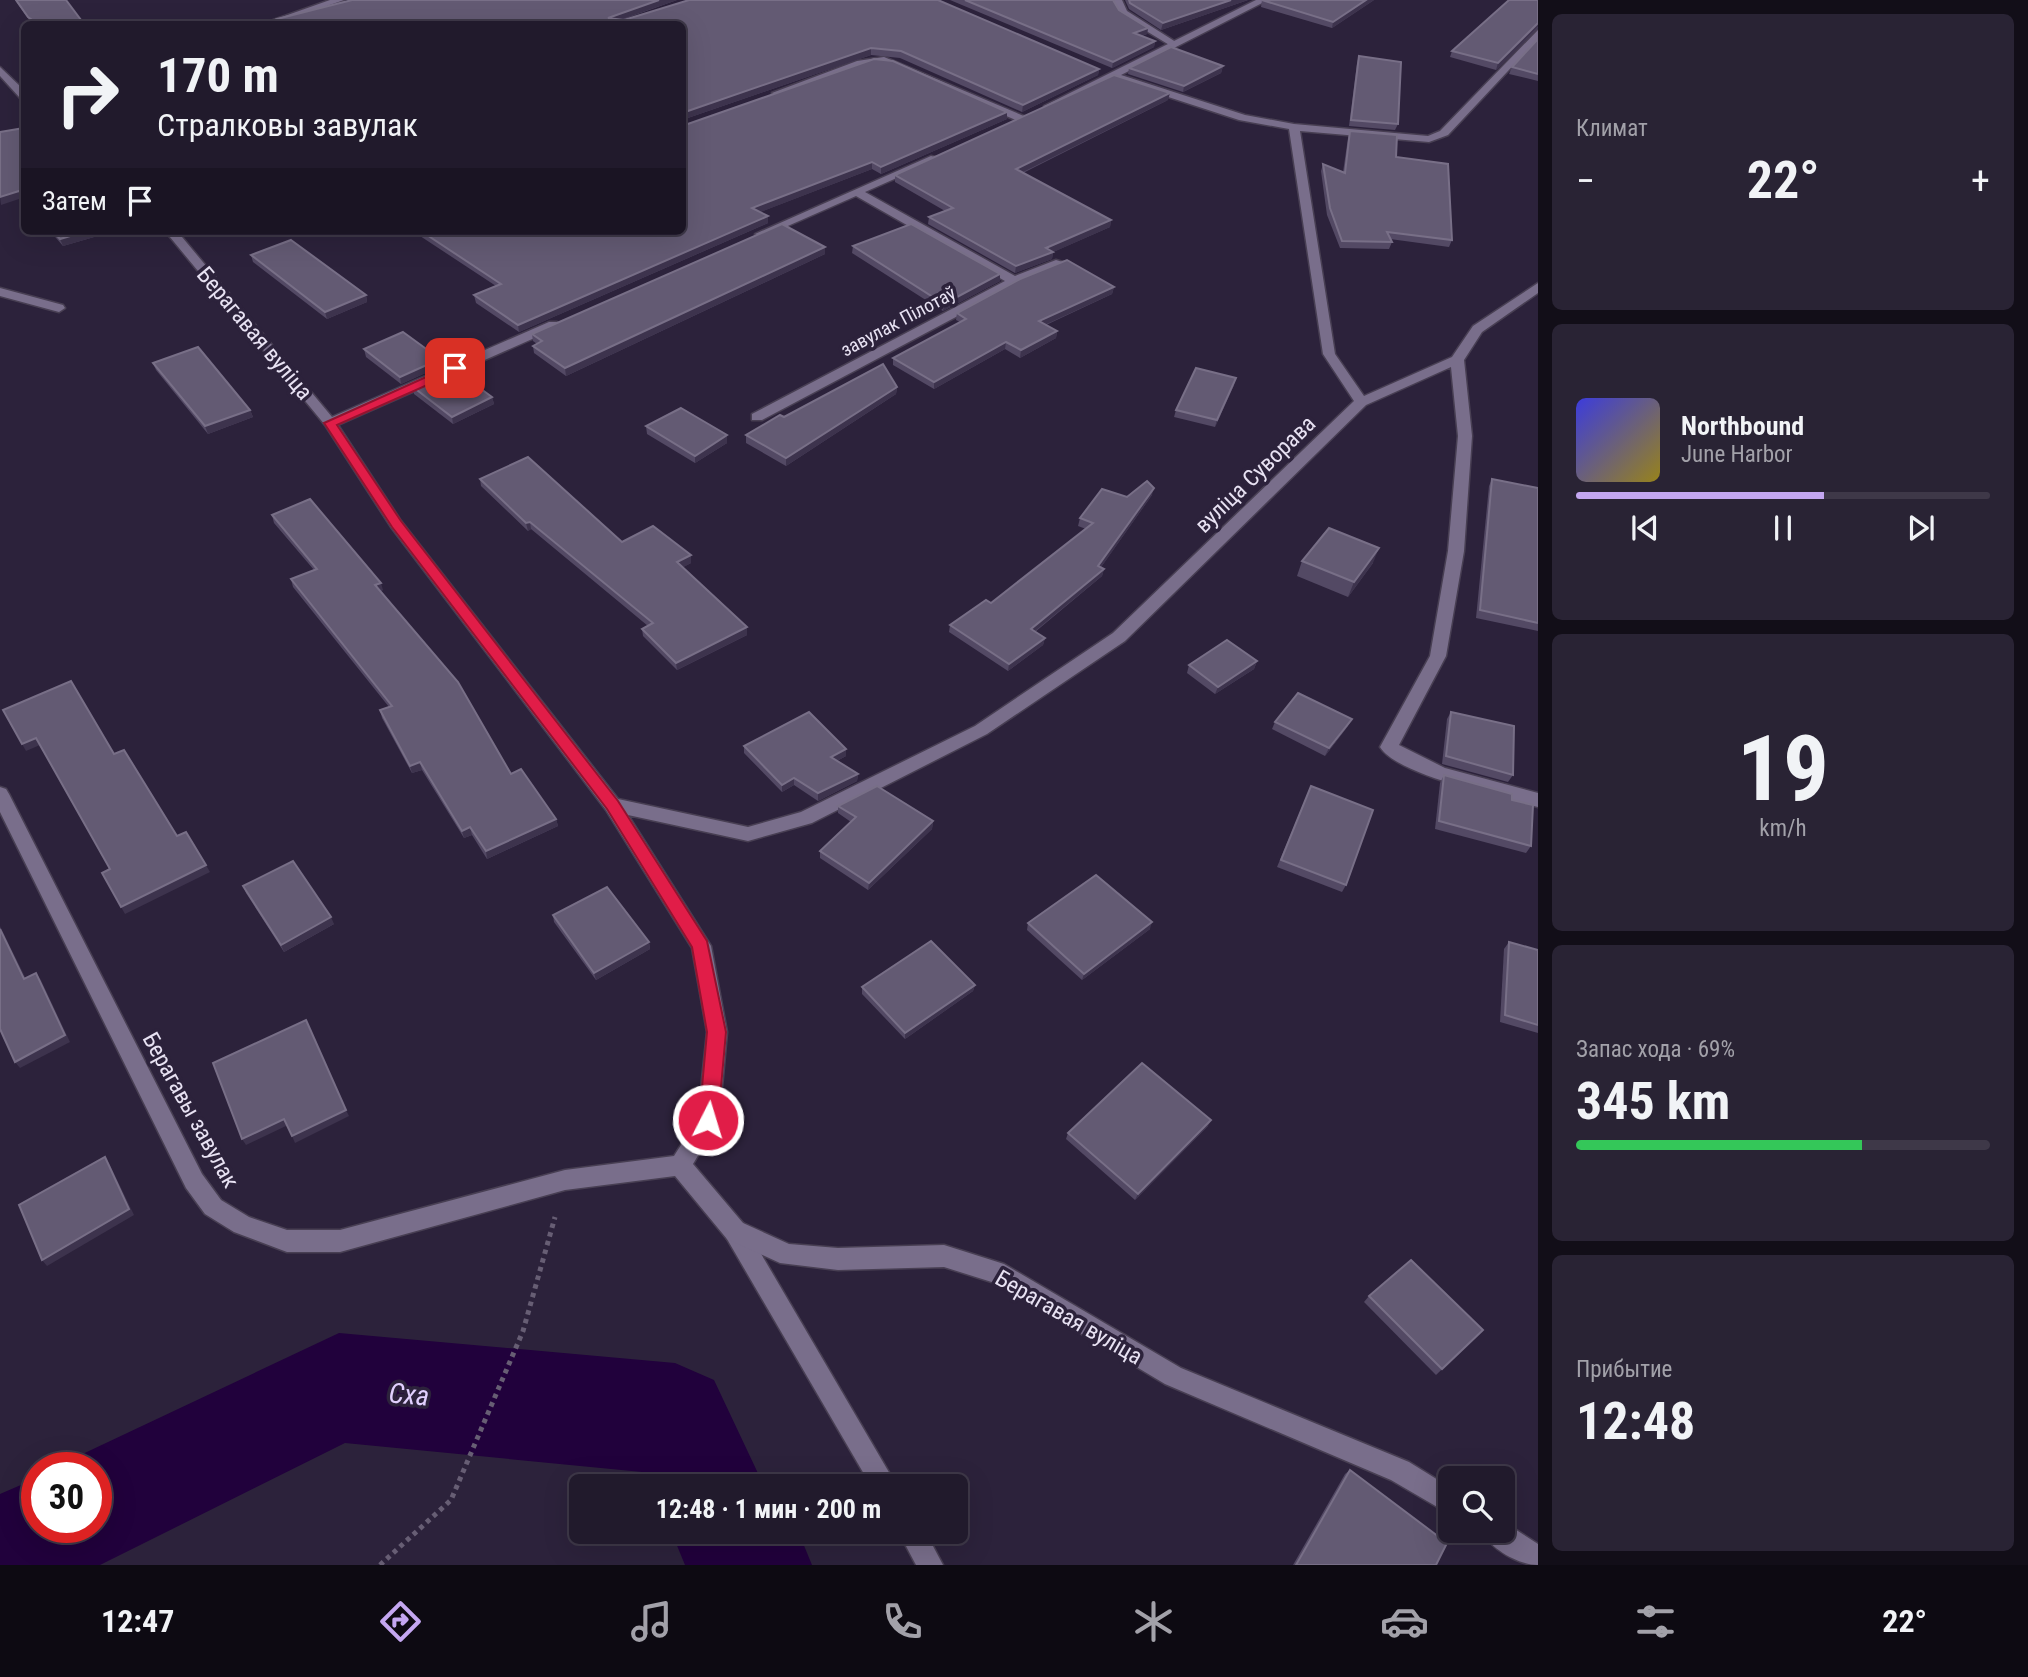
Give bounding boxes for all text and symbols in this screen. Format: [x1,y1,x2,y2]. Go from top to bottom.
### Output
text: 170 m [157,47,279,104]
icon: right [42,49,133,140]
text: Стралковы завулак [157,106,418,144]
text: Климат [1576,115,1648,142]
text: 22° [1747,150,1819,211]
text: − [1576,159,1595,203]
text: + [1971,159,1990,203]
icon: arrive [121,182,159,220]
text: Затем [42,186,107,216]
street label: Берагавая вуліца [191,261,318,405]
street label: завулак Пілотаў [837,281,960,361]
pin [425,338,485,398]
icon: arrive [436,349,474,387]
street label: вуліца Суворава [1190,410,1321,538]
text: Northbound [1681,411,1804,441]
text: June Harbor [1681,441,1793,468]
icon: previous [1626,509,1664,547]
icon: pause [1764,509,1802,547]
icon: next [1902,509,1940,547]
text: 19 [1737,716,1829,822]
text: km/h [1759,815,1807,842]
street label: Берагавы завулак [137,1028,244,1193]
text: Запас хода · 69% [1576,1036,1735,1063]
text: 345 km [1576,1071,1730,1132]
position arrow [671,1083,745,1157]
street label: Берагавая вуліца [991,1264,1147,1370]
text: Прибытие [1576,1356,1672,1383]
water label: Сха [387,1376,430,1413]
text: 12:48 [1576,1391,1695,1452]
speed limit sign: 30 [21,1452,112,1543]
map controls [1438,1466,1515,1543]
button: search [1438,1466,1515,1543]
text: 12:48 · 1 мин · 200 m [656,1494,881,1524]
icon: directions [376,1597,425,1646]
icon: music [627,1597,676,1646]
icon: phone [878,1597,927,1646]
icon: climate [1129,1597,1178,1646]
icon: car [1380,1597,1429,1646]
icon: filters [1631,1597,1680,1646]
text: 12:47 [101,1602,174,1640]
text: 22° [1882,1602,1927,1640]

